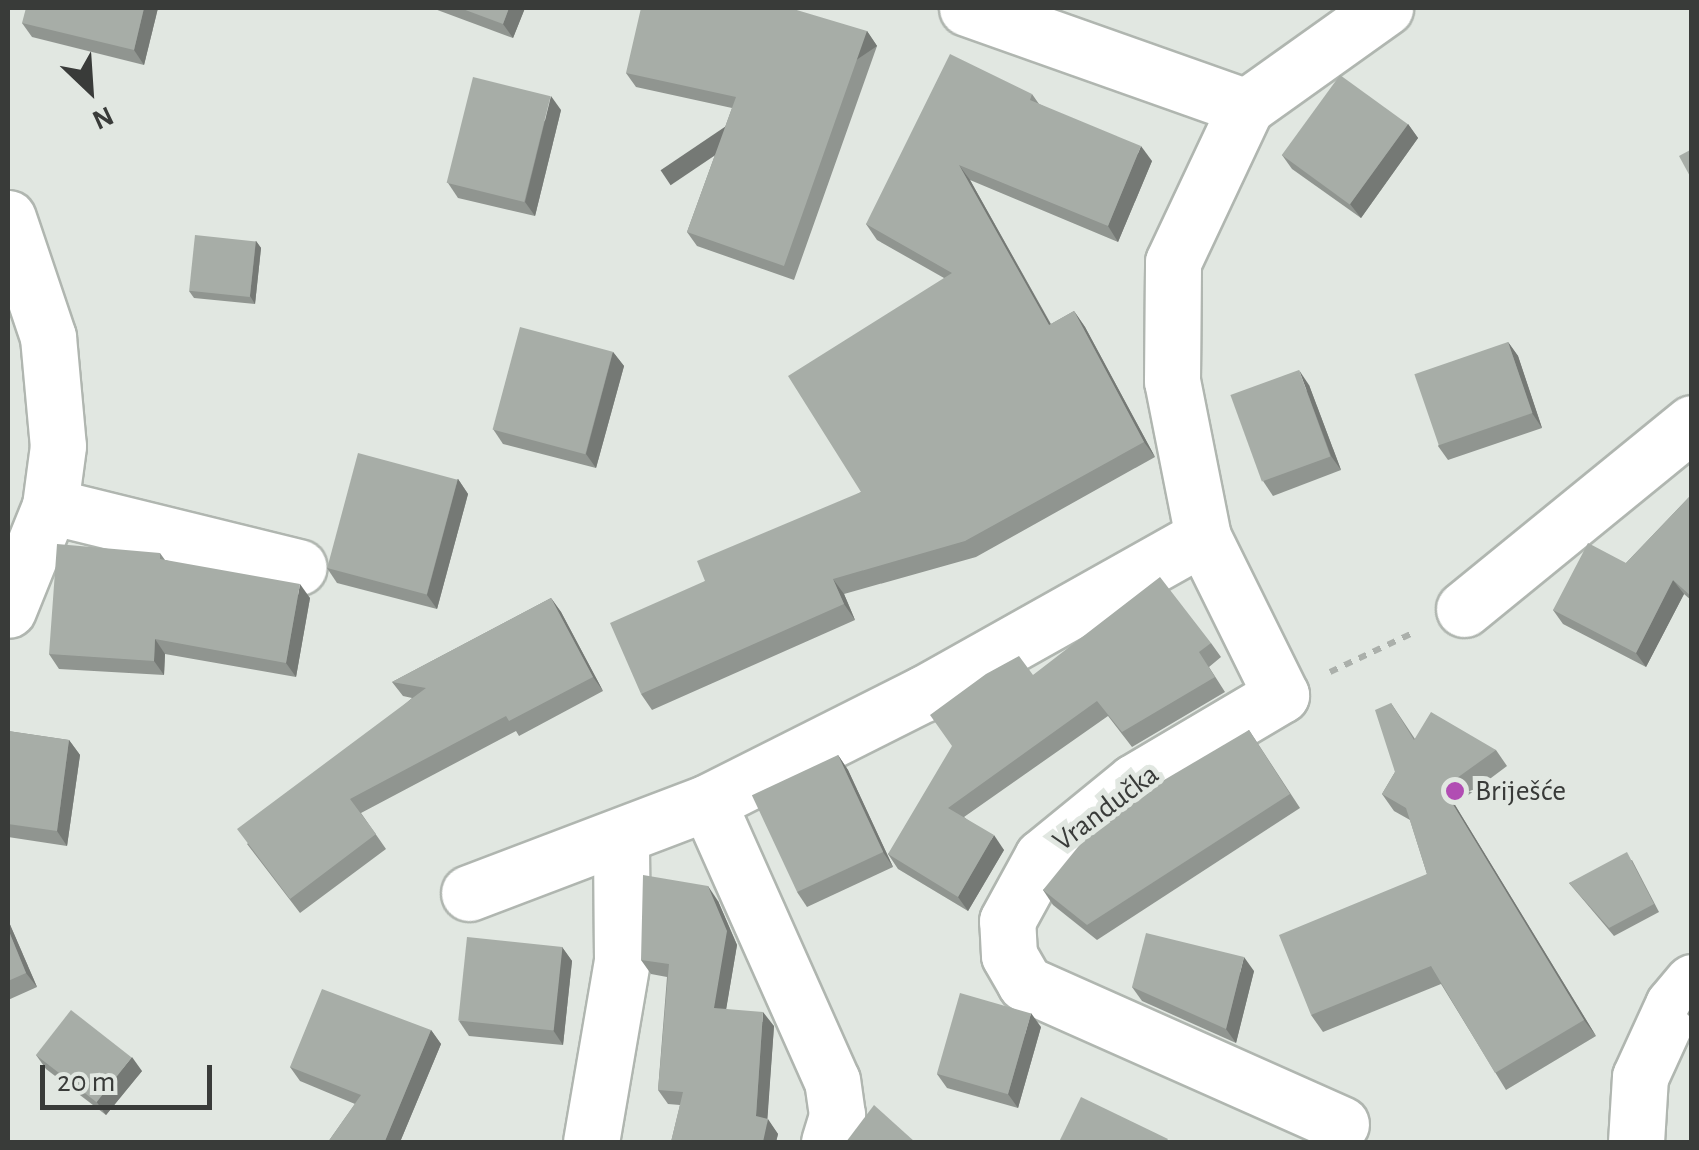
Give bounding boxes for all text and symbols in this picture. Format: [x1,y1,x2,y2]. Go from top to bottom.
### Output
north arrow [40,40,140,140]
text: N [88,100,117,134]
street label: Vrandučka [1046,757,1166,859]
place label: Briješće [1475,773,1566,809]
marker: Briješće [1444,780,1466,802]
scale bar [45,1045,218,1107]
text: 20 m [57,1067,115,1097]

